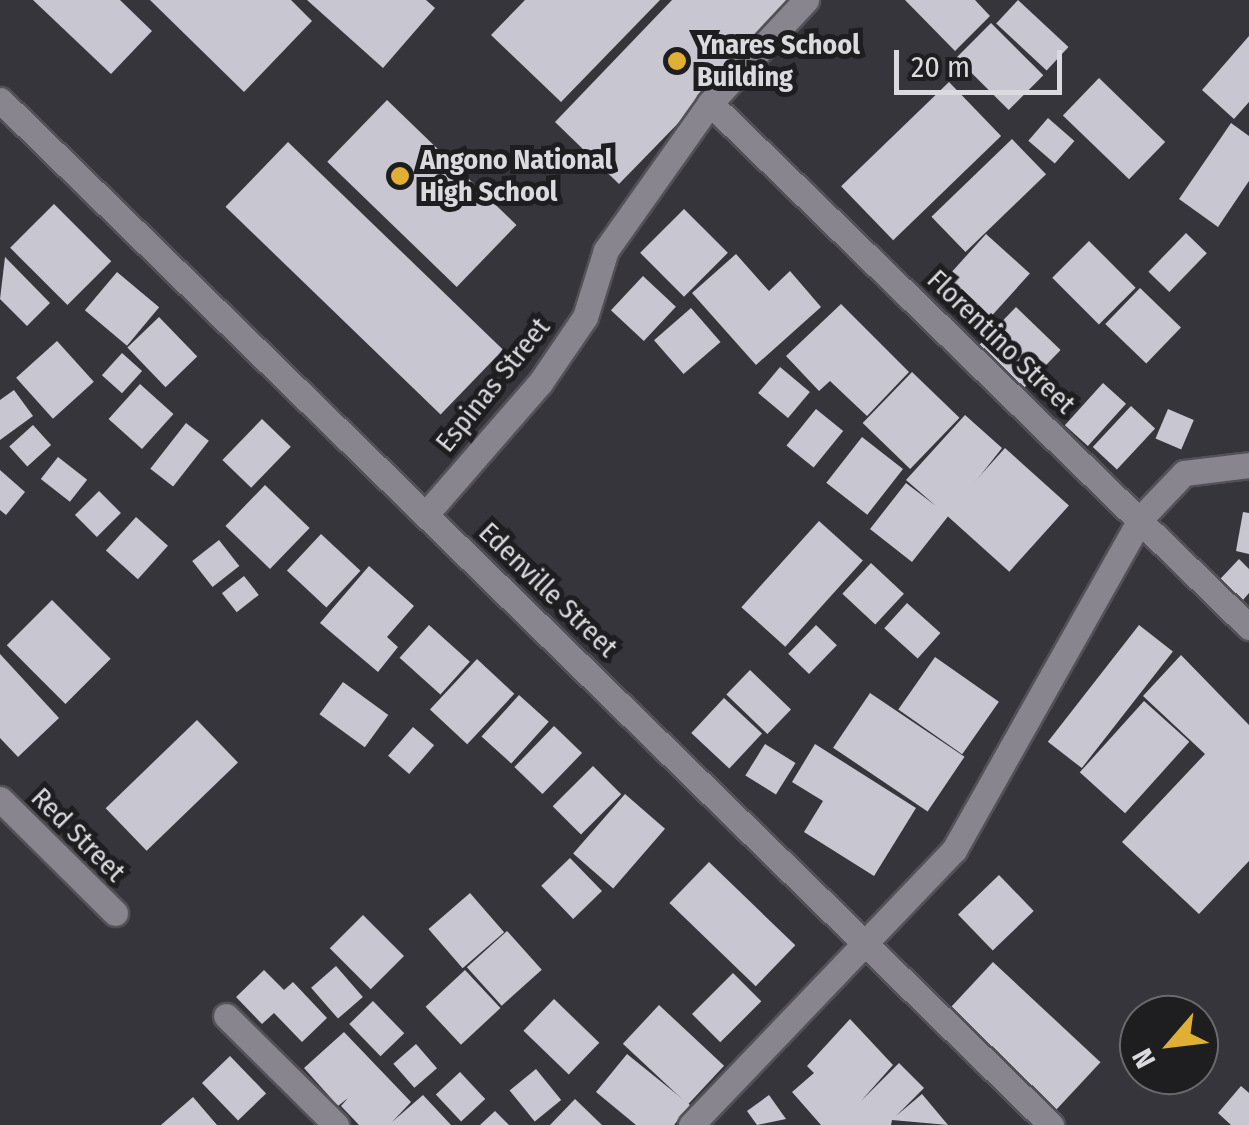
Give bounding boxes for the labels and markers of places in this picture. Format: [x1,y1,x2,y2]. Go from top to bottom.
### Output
place label: Ynares School Building [697,28,860,94]
marker: Ynares School Building [666,50,688,72]
place label: Angono National High School [420,143,612,209]
marker: Angono National High School [389,165,411,187]

